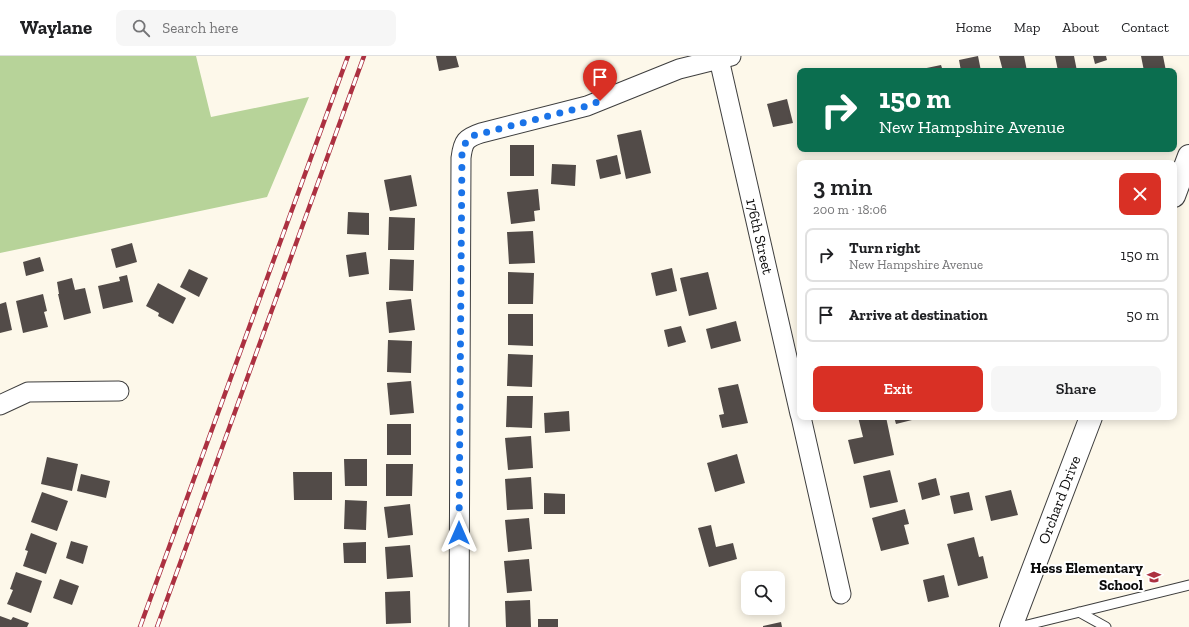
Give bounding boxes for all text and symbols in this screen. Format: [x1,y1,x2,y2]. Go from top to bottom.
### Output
search box [116,10,396,46]
text: Waylane [20,16,92,39]
icon: search [130,17,152,39]
text: Search here [162,19,238,37]
text: Home [956,19,992,36]
text: Map [1014,19,1040,36]
text: About [1062,19,1099,36]
text: Contact [1121,19,1169,36]
pin [583,60,617,101]
icon: arrive [589,66,611,88]
text: 150 m [879,82,951,115]
icon: right [813,84,865,136]
text: New Hampshire Avenue [879,116,1065,138]
text: 3 min [813,172,872,201]
button: close [1119,173,1161,215]
street label: 176th Street [742,197,777,277]
text: 200 m · 18:06 [813,202,887,217]
text: Turn right [849,239,920,257]
icon: right [815,244,837,266]
text: 150 m [1121,246,1159,264]
text: New Hampshire Avenue [849,257,983,272]
icon: arrive [815,304,837,326]
text: Arrive at destination [849,306,988,324]
text: 50 m [1126,306,1159,324]
button: Exit [813,366,983,412]
button: Share [991,366,1161,412]
street label: Orchard Drive [1034,453,1084,547]
position arrow [438,512,480,554]
place label: Hess Elementary School [1030,559,1143,594]
school or university icon: Hess Elementary School [1146,569,1162,585]
map controls [741,571,785,615]
button: search [741,571,785,615]

